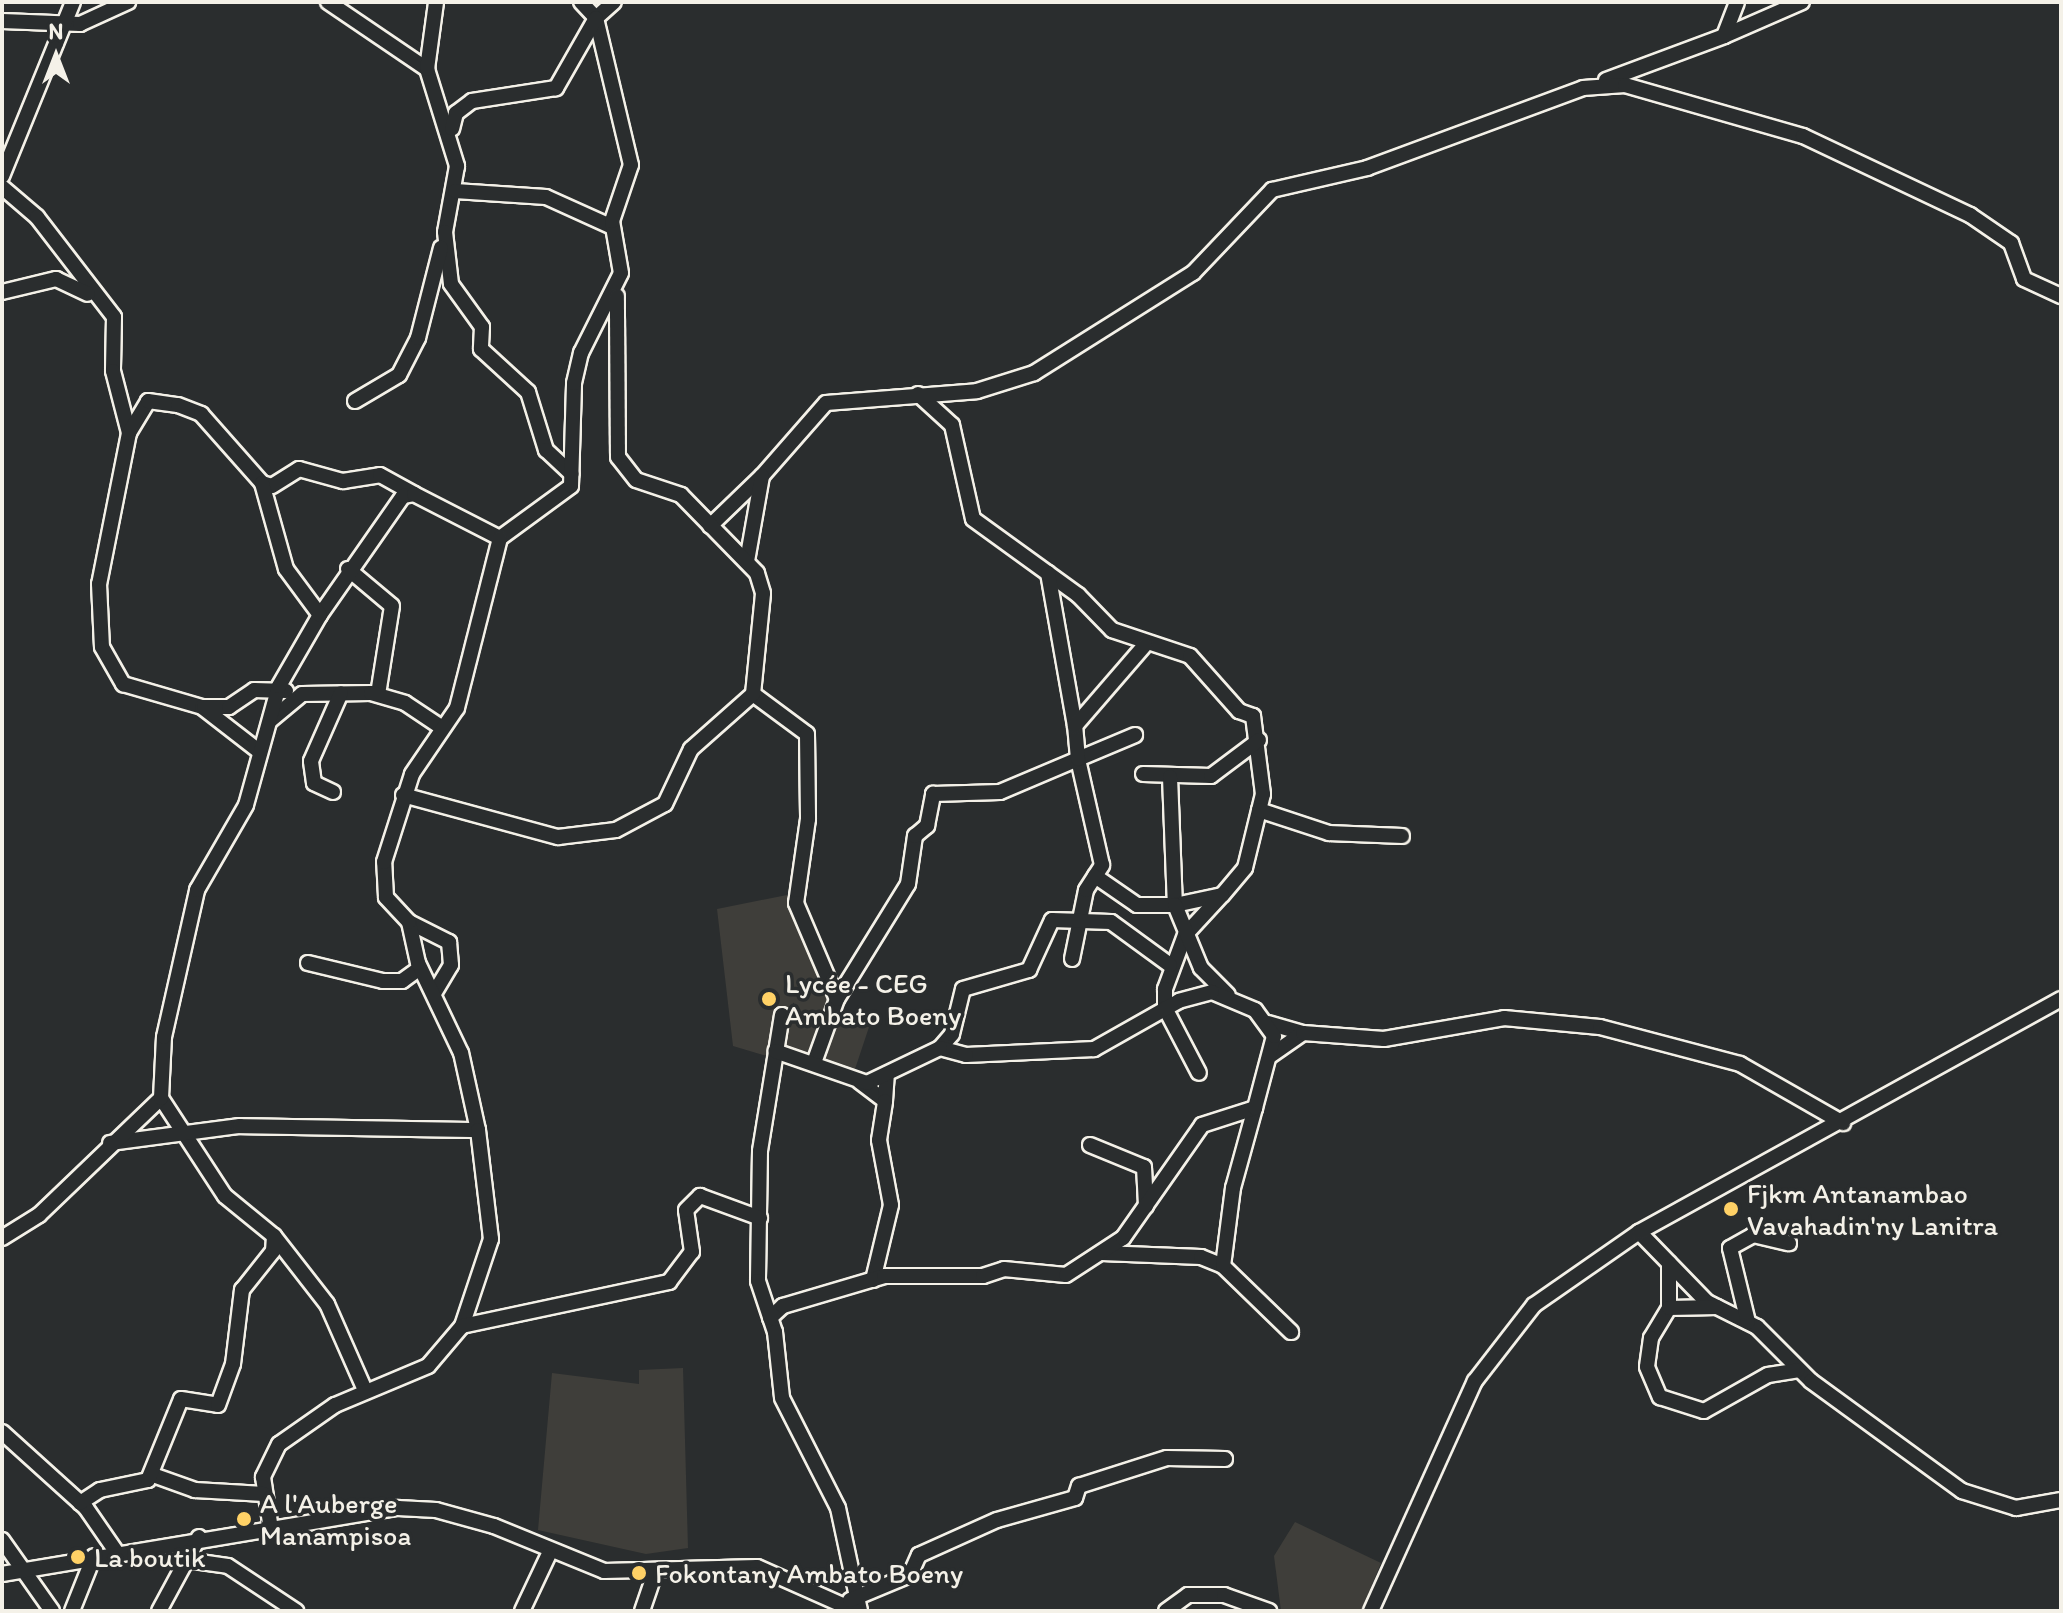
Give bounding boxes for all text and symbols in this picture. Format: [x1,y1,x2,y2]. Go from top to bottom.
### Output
north arrow [16,16,96,96]
text: N [49,18,63,45]
place label: Lycée - CEG Ambato Boeny [785,966,961,1032]
marker: Lycée - CEG Ambato Boeny [760,990,778,1008]
place label: Fjkm Antanambao Vavahadin'ny Lanitra [1747,1176,1998,1242]
marker: Fjkm Antanambao Vavahadin'ny Lanitra [1722,1200,1740,1218]
place label: A l'Auberge Manampisoa [260,1486,411,1552]
marker: A l'Auberge Manampisoa [235,1510,253,1528]
place label: La boutik [94,1540,205,1574]
marker: La boutik [69,1548,87,1566]
place label: Fokontany Ambato Boeny [655,1556,963,1590]
marker: Fokontany Ambato Boeny [630,1564,648,1582]

